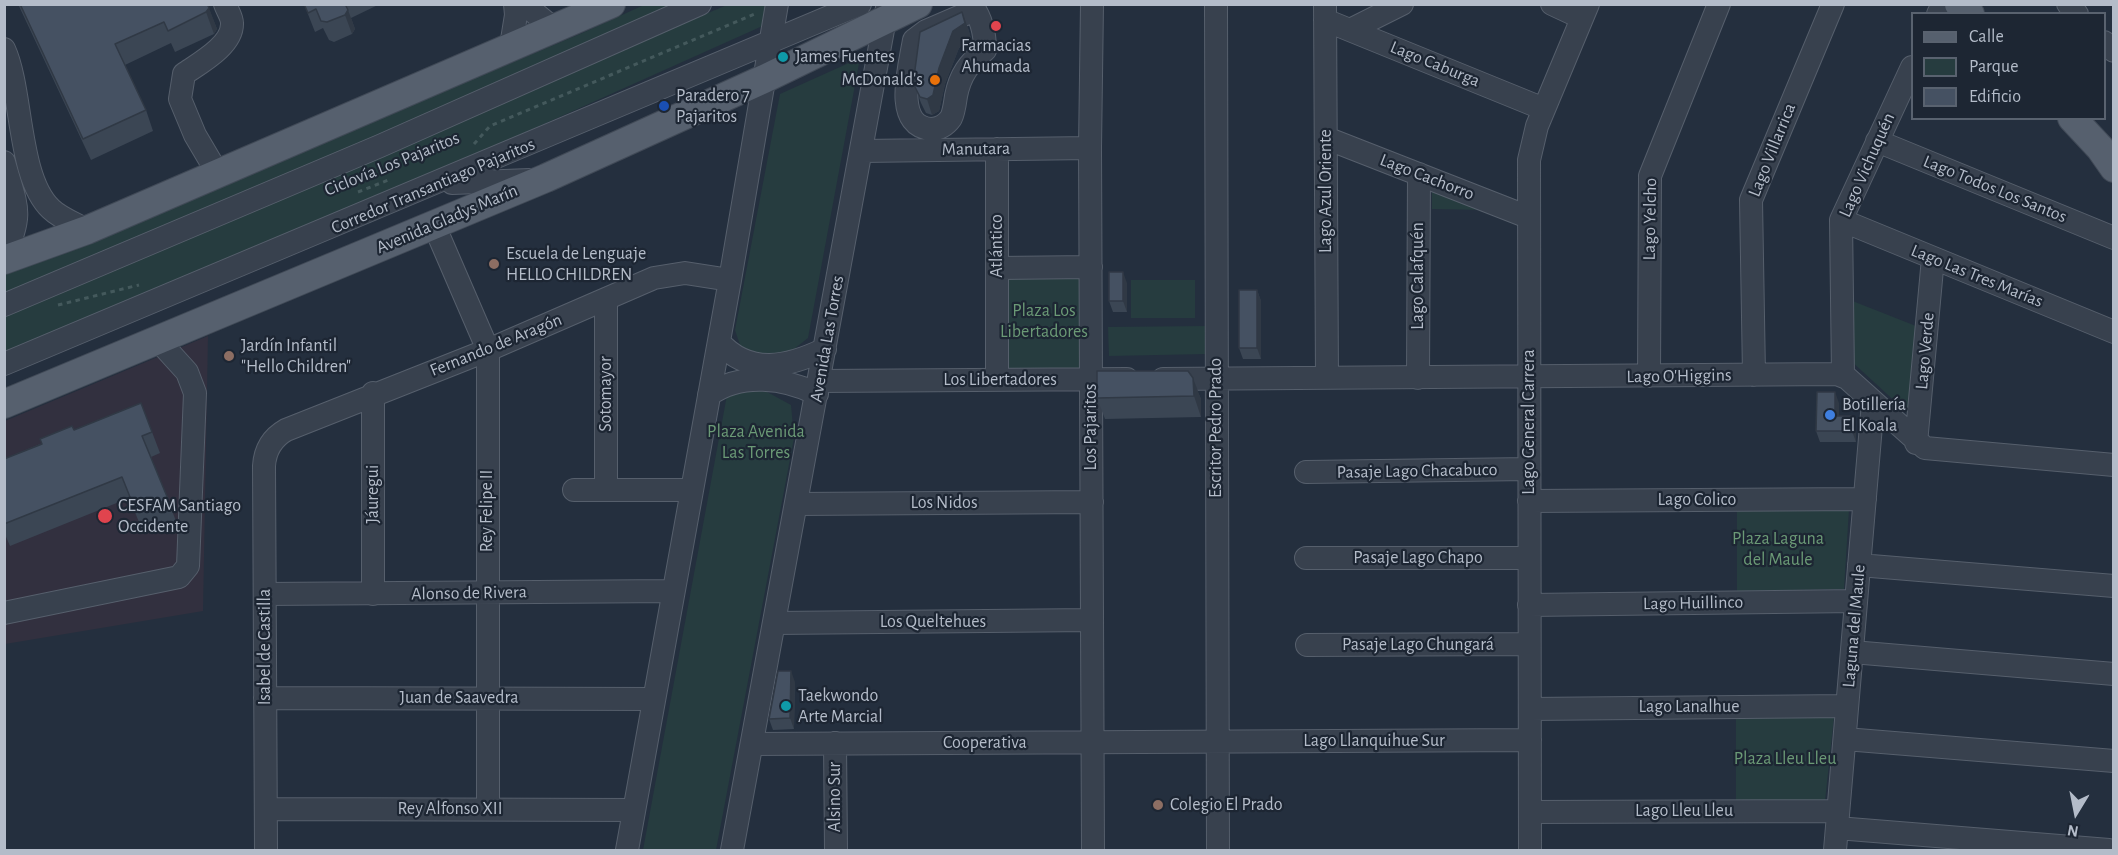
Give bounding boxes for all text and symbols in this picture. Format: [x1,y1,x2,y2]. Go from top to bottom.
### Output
legend [1911,12,2106,120]
marker: Farmacias Ahumada [989,19,1003,33]
text: Calle [1969,28,2004,46]
place label: Farmacias Ahumada [961,35,1031,78]
street label: Lago Caburga [1387,36,1483,92]
place label: James Fuentes [795,46,895,68]
marker: James Fuentes [776,50,790,64]
text: Parque [1969,58,2018,76]
place label: McDonald's [841,69,923,91]
marker: McDonald's [928,73,942,87]
place label: Paradero 7 Pajaritos [676,85,750,128]
text: Edificio [1969,88,2021,106]
marker: Paradero 7 Pajaritos [657,99,671,113]
street label: Lago Villarrica [1743,100,1801,200]
street label: Lago Vichuquén [1834,109,1900,221]
street label: Ciclovía Los Pajaritos [321,127,463,201]
street label: Lago Azul Oriente [1315,129,1337,253]
street label: Corredor Transantiago Pajaritos [328,133,538,239]
street label: Manutara [942,138,1010,160]
street label: Lago Cachorro [1377,149,1477,205]
street label: Lago Todos Los Santos [1920,150,2070,228]
street label: Lago Yelcho [1638,178,1662,260]
street label: Avenida Gladys Marín [373,179,521,259]
street label: Atlántico [986,214,1008,278]
street label: Lago Calafquén [1407,222,1429,330]
street label: Lago Las Tres Marías [1908,240,2046,312]
place label: Escuela de Lenguaje HELLO CHILDREN [506,243,646,286]
marker: Escuela de Lenguaje HELLO CHILDREN [487,257,501,271]
street label: Avenida Las Torres [805,274,849,404]
park label: Plaza Los Libertadores [1000,300,1088,342]
street label: Fernando de Aragón [427,309,565,381]
street label: Lago Verde [1911,311,1939,391]
place label: Jardín Infantil "Hello Children" [241,335,351,378]
marker: Jardín Infantil "Hello Children" [222,349,236,363]
street label: Lago General Carrera [1518,349,1540,495]
street label: Sotomayor [595,356,617,432]
street label: Escritor Pedro Prado [1205,358,1227,498]
street label: Lago O'Higgins [1626,364,1732,388]
street label: Los Libertadores [943,369,1057,391]
street label: Los Pajaritos [1080,384,1102,470]
place label: Botillería El Koala [1842,394,1906,436]
marker: Botillería El Koala [1823,408,1837,422]
park label: Plaza Avenida Las Torres [707,421,805,464]
street label: Pasaje Lago Chacabuco [1336,459,1498,483]
street label: Jáuregui [362,465,384,523]
street label: Rey Felipe II [476,470,498,552]
street label: Lago Colico [1658,489,1736,511]
street label: Los Nidos [910,492,978,514]
place label: CESFAM Santiago Occidente [118,495,241,538]
marker: CESFAM Santiago Occidente [96,507,114,525]
park label: Plaza Laguna del Maule [1732,528,1824,570]
street label: Pasaje Lago Chapo [1353,547,1483,569]
street label: Laguna del Maule [1838,564,1870,688]
street label: Alonso de Rivera [411,581,527,605]
street label: Isabel de Castilla [254,589,276,705]
street label: Lago Huillinco [1643,591,1743,615]
street label: Los Queltehues [880,611,986,633]
street label: Pasaje Lago Chungará [1342,634,1494,656]
place label: Taekwondo Arte Marcial [798,685,883,728]
street label: Juan de Saavedra [399,687,519,709]
street label: Lago Lanalhue [1639,696,1739,718]
marker: Taekwondo Arte Marcial [779,699,793,713]
street label: Lago Llanquihue Sur [1303,730,1445,752]
street label: Cooperativa [943,732,1027,754]
park label: Plaza Lleu Lleu [1734,748,1836,770]
street label: Alsino Sur [824,762,846,832]
north arrow [2046,783,2106,843]
place label: Colegio El Prado [1170,794,1283,816]
street label: Rey Alfonso XII [397,798,503,820]
marker: Colegio El Prado [1151,798,1165,812]
street label: Lago Lleu Lleu [1635,800,1733,822]
text: N [2066,822,2080,840]

